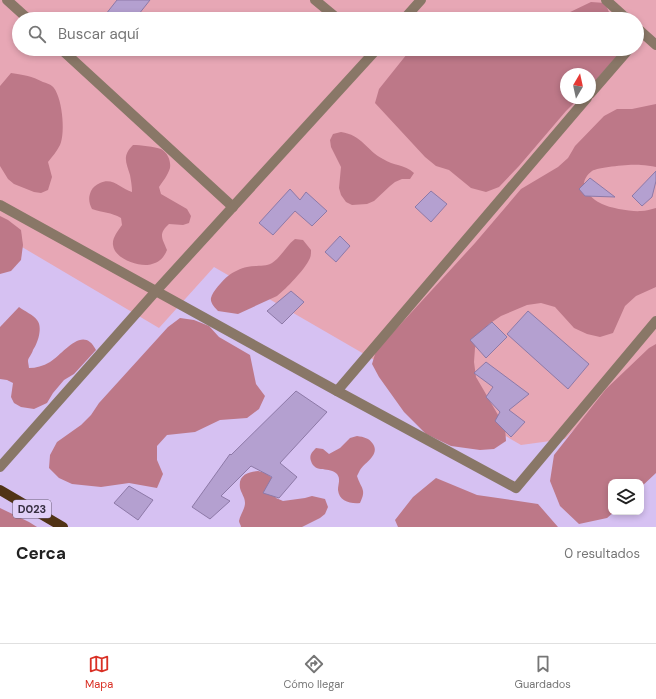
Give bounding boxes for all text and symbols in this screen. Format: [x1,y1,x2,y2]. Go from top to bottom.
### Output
search box [12,12,644,56]
icon: search [26,23,48,45]
text: Buscar aquí [58,24,139,44]
north arrow [560,68,596,104]
map controls [608,479,644,515]
button: layers [608,479,644,515]
road number: D023 [13,500,51,518]
text: Cerca [16,542,66,564]
text: 0 resultados [564,545,640,562]
tab: Mapa [85,653,113,691]
tab: Cómo llegar [283,653,344,691]
tab: Guardados [515,653,571,691]

